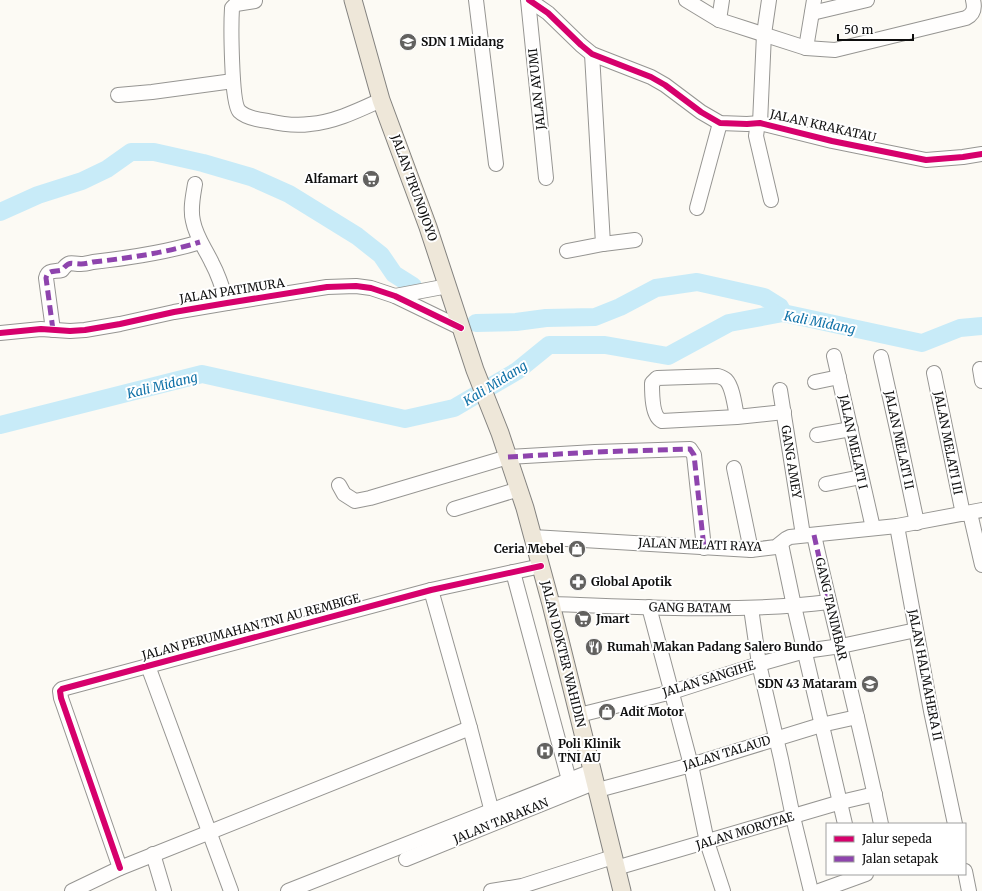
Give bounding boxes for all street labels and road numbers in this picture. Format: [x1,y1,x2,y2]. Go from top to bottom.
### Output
street label: JALAN AYUMI [525,48,548,132]
street label: JALAN KRAKATAU [768,106,878,145]
street label: JALAN TRUNOJOYO [388,131,441,244]
street label: JALAN PATIMURA [177,275,286,306]
street label: JALAN MELATI II [881,388,917,491]
street label: JALAN MELATI III [931,389,966,496]
street label: JALAN MELATI I [836,392,871,490]
street label: GANG AMEY [778,424,805,500]
street label: JALAN MELATI RAYA [637,535,763,554]
street label: GANG TANIMBAR [812,556,851,662]
street label: JALAN DOKTER WAHIDIN [538,578,589,729]
street label: JALAN PERUMAHAN TNI AU REMBIGE [139,590,362,663]
street label: GANG BATAM [649,599,731,616]
street label: JALAN HALMAHERA II [905,607,946,742]
street label: JALAN SANGIHE [660,657,757,700]
street label: JALAN TALAUD [680,732,772,773]
street label: JALAN TARAKAN [450,794,551,847]
street label: JALAN MOROTAE [693,808,796,853]

